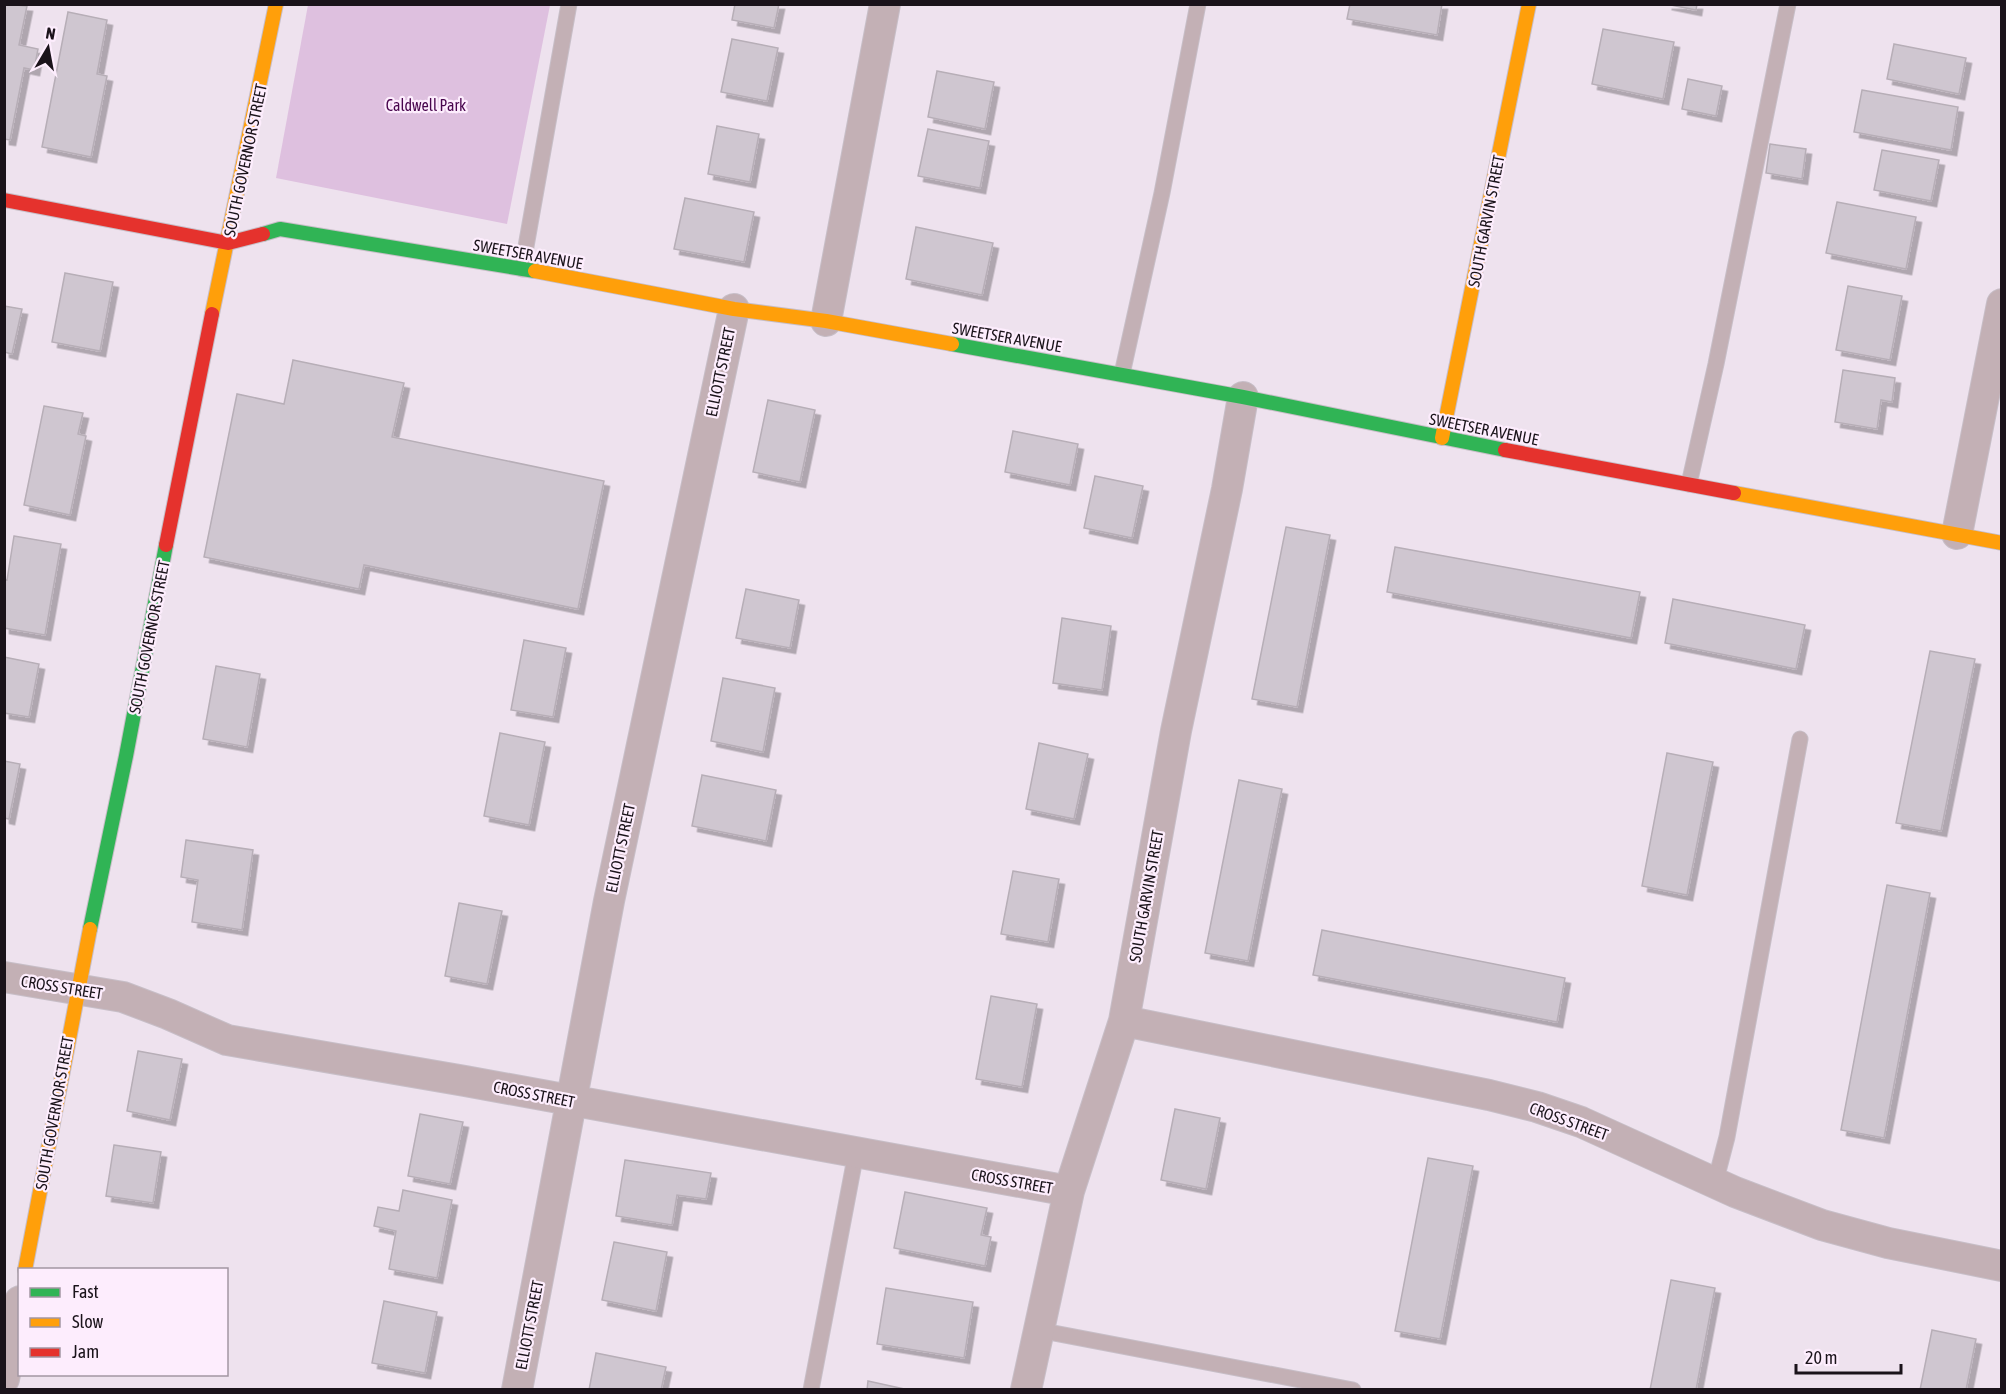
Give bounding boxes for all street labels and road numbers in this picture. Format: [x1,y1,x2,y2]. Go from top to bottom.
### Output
street label: SOUTH GOVERNOR STREET [220,82,270,238]
street label: SOUTH GARVIN STREET [1464,153,1508,289]
street label: SWEETSER AVENUE [472,236,584,272]
street label: SWEETSER AVENUE [951,319,1063,355]
street label: ELLIOTT STREET [702,326,738,418]
street label: SWEETSER AVENUE [1428,410,1540,448]
street label: SOUTH GOVERNOR STREET [125,559,173,715]
street label: ELLIOTT STREET [602,802,638,894]
street label: SOUTH GARVIN STREET [1125,828,1167,964]
street label: CROSS STREET [20,972,104,1002]
street label: SOUTH GOVERNOR STREET [32,1035,76,1191]
street label: CROSS STREET [492,1077,576,1111]
street label: CROSS STREET [1527,1098,1611,1144]
street label: CROSS STREET [970,1165,1054,1197]
street label: ELLIOTT STREET [511,1279,547,1371]

